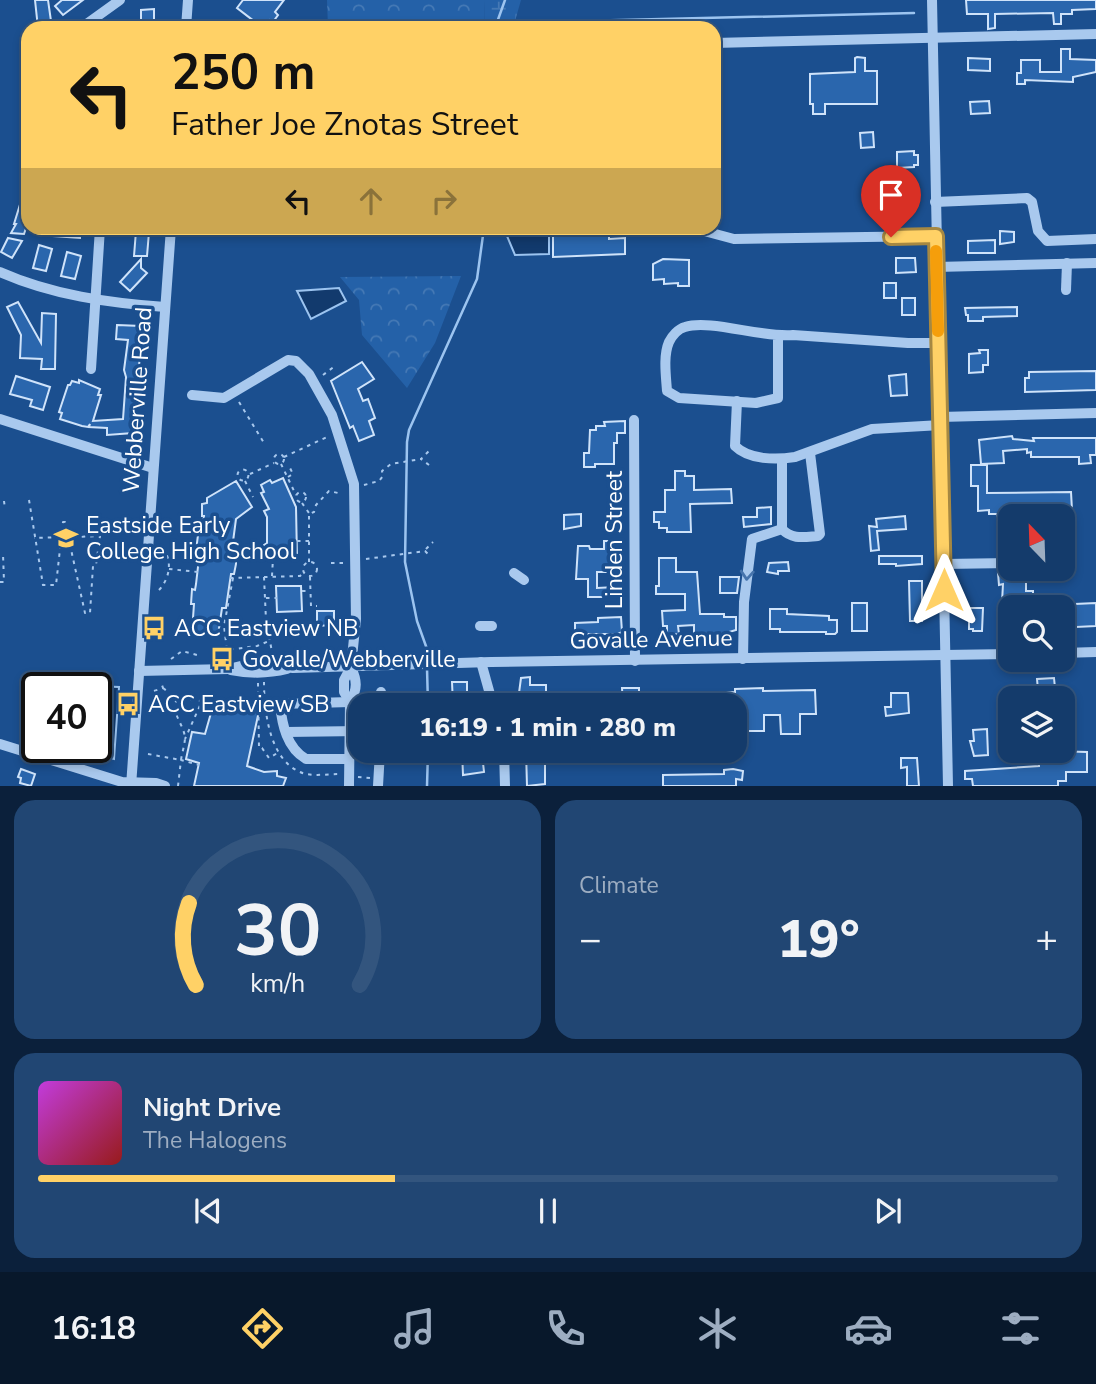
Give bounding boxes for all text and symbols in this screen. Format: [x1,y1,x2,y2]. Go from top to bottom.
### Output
text: 250 m [171,39,315,106]
icon: left [56,49,147,140]
text: Father Joe Znotas Street [171,103,518,146]
pin [861,165,921,237]
icon: arrive [872,176,910,214]
icon: left [279,182,317,220]
icon: ahead [352,182,390,220]
icon: right [425,182,463,220]
street label: Webberville Road [116,306,159,494]
street label: Linden Street [599,470,630,609]
north arrow [998,504,1074,581]
map controls [998,504,1075,763]
place label: Eastside Early College High School [86,510,297,567]
school or university icon: Eastside Early College High School [52,524,80,552]
position arrow [907,553,981,627]
one-way arrow [740,570,755,581]
button: search [998,595,1075,672]
place label: ACC Eastview NB [174,613,359,644]
bus stop icon: ACC Eastview NB [140,614,168,642]
street label: Govalle Avenue [569,623,733,656]
place label: Govalle/Webberville [242,644,455,675]
bus stop icon: Govalle/Webberville [208,645,236,673]
speed limit sign: 40 [21,672,112,763]
button: layers [998,686,1075,763]
place label: ACC Eastview SB [148,689,330,720]
bus stop icon: ACC Eastview SB [114,690,142,718]
text: 16:19 · 1 min · 280 m [419,710,676,745]
text: Climate [579,870,659,901]
text: 30 [234,882,321,982]
text: 19° [777,904,860,975]
text: − [579,914,602,965]
text: + [1035,914,1058,965]
text: km/h [250,967,305,1001]
text: Night Drive [143,1090,281,1125]
text: The Halogens [143,1125,287,1156]
icon: previous [189,1192,227,1230]
icon: pause [529,1192,567,1230]
icon: next [869,1192,907,1230]
icon: directions [238,1304,287,1353]
icon: music [390,1304,439,1353]
icon: phone [541,1304,590,1353]
icon: climate [693,1304,742,1353]
icon: car [844,1304,893,1353]
icon: filters [996,1304,1045,1353]
text: 16:18 [51,1307,136,1350]

